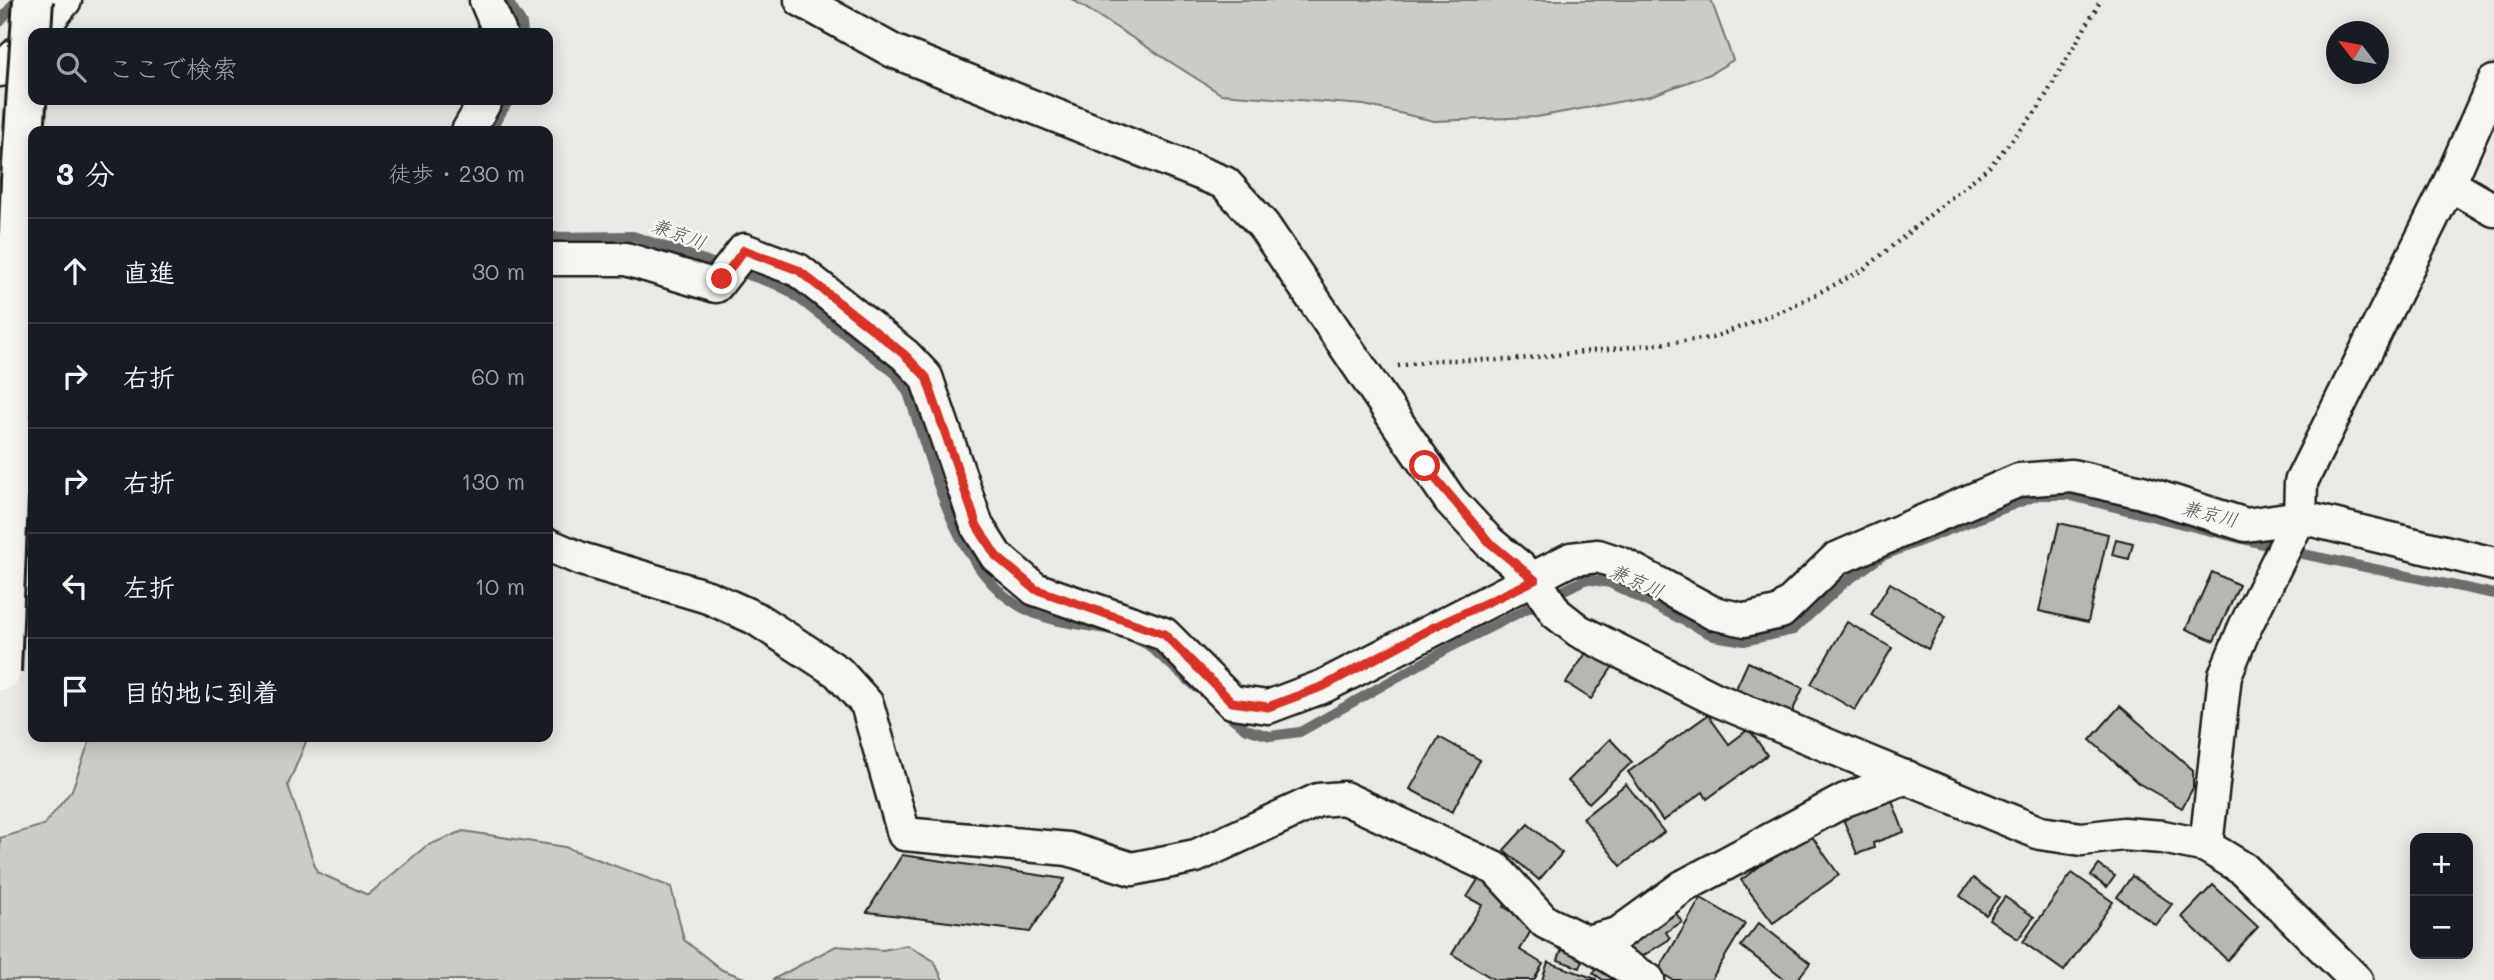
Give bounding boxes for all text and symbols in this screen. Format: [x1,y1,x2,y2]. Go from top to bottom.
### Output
north arrow [2326,21,2389,84]
search box [28,28,553,105]
icon: search [52,48,90,86]
text: ここで検索 [108,51,238,85]
text: 3 分 [56,153,115,193]
text: 徒歩 · 230 m [388,158,525,188]
water label: 兼京川 [648,212,710,254]
icon: ahead [56,252,94,290]
text: 直進 [123,255,175,289]
text: 30 m [472,256,525,286]
route end [706,263,737,294]
icon: right [56,357,94,395]
text: 右折 [123,360,175,394]
text: 60 m [471,361,525,391]
route start [1409,450,1440,481]
icon: right [56,462,94,500]
text: 右折 [123,465,175,499]
text: 130 m [461,466,525,496]
water label: 兼京川 [2179,494,2241,532]
water label: 兼京川 [1606,557,1668,603]
icon: left [56,567,94,605]
text: 左折 [123,570,175,604]
text: 10 m [475,571,525,601]
icon: arrive [56,672,94,710]
text: 目的地に到着 [123,675,279,709]
map controls [2410,833,2473,959]
button: + [2410,833,2473,896]
button: − [2410,896,2473,959]

